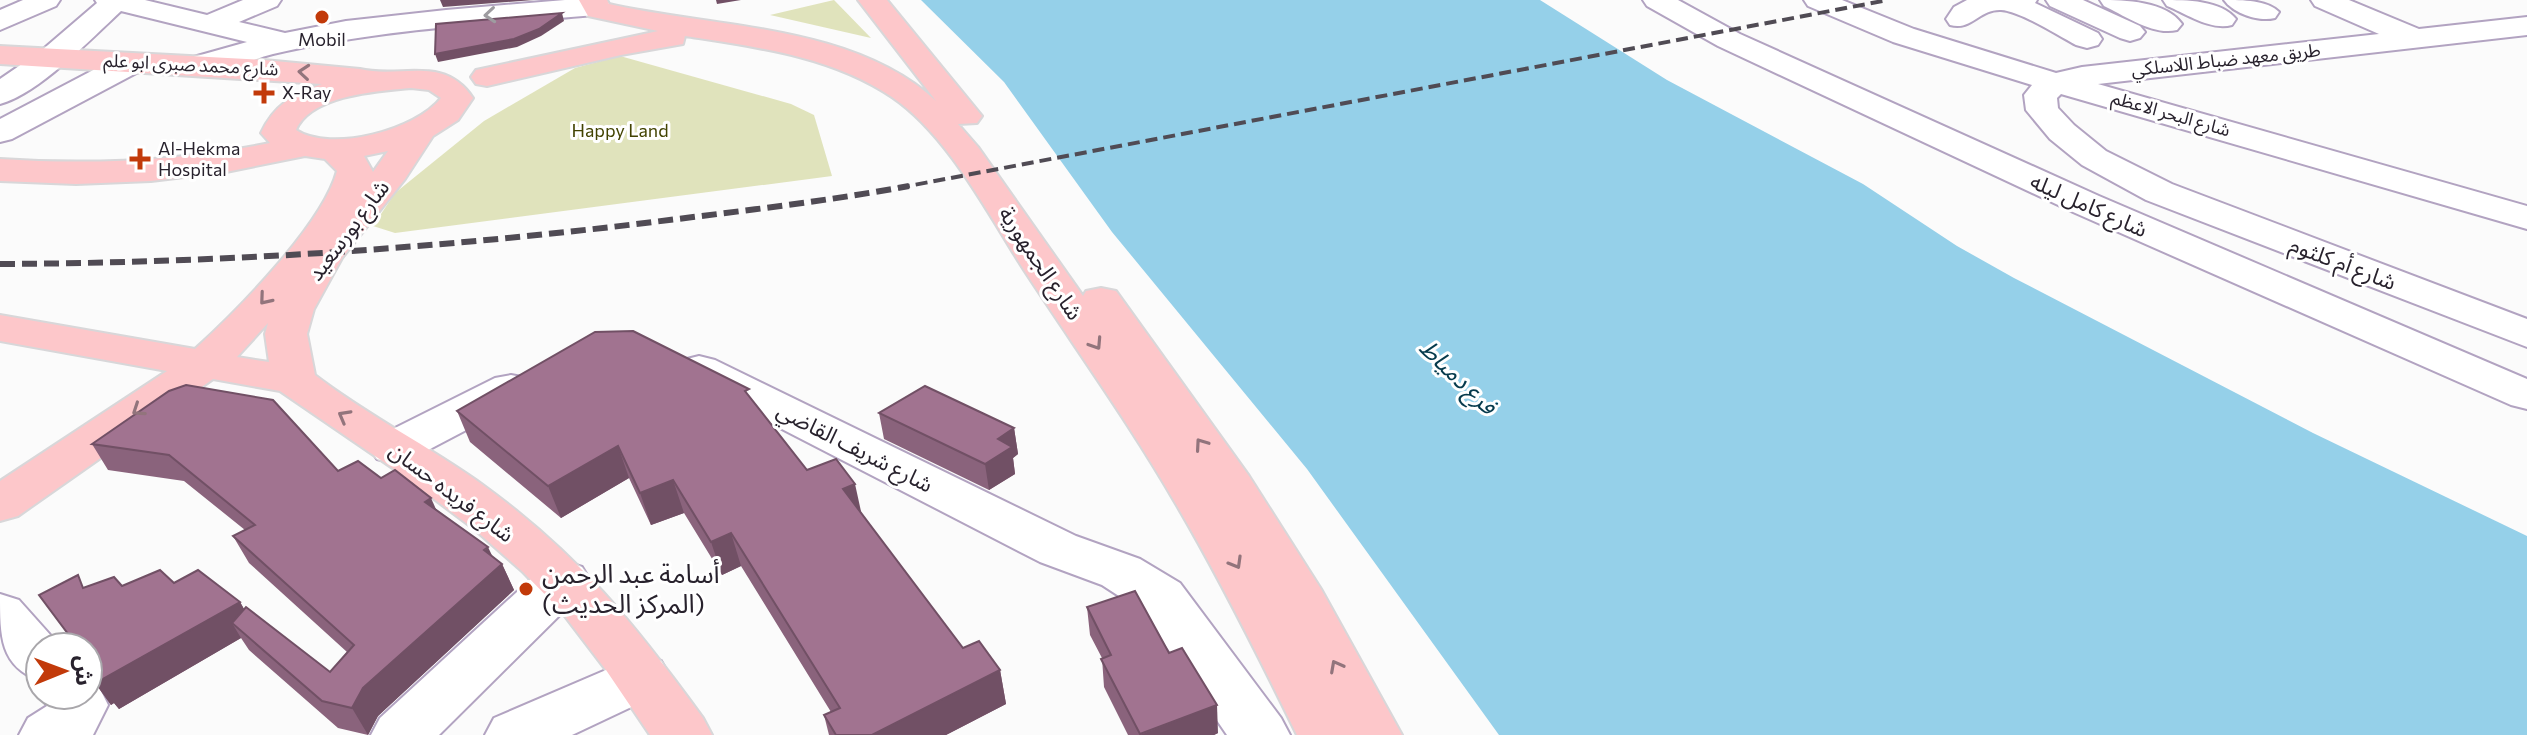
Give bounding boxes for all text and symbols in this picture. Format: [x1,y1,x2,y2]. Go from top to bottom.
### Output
one-way arrow [483,7,496,24]
marker: Mobil [313,8,331,26]
place label: Mobil [298,28,346,50]
street label: طريق معهد ضباط اللاسلكي [2130,38,2322,83]
street label: شارع محمد صبرى ابو علم [103,48,279,84]
one-way arrow [297,64,310,81]
place label: X-Ray [282,81,331,103]
marker: X-Ray [253,82,275,104]
street label: شارع البحر الاعظم [2108,86,2233,144]
park label: Happy Land [571,119,669,141]
place label: Al-Hekma Hospital [158,137,240,180]
marker: Al-Hekma Hospital [129,148,151,170]
street label: شارع كامل ليله [2025,167,2152,246]
street label: شارع بورسعيد [301,174,398,288]
street label: شارع الجمهورية [990,201,1089,327]
street label: شارع أم كلثوم [2285,230,2400,299]
one-way arrow [260,290,275,304]
water label: فرع دمياط [1411,332,1505,424]
one-way arrow [1086,335,1101,350]
street label: شارع شريف القاضي [771,396,938,501]
one-way arrow [133,400,147,415]
one-way arrow [338,410,352,426]
street label: شارع فريده حسان [382,436,520,551]
one-way arrow [1196,438,1211,452]
one-way arrow [1226,554,1242,569]
place label: أسامة عبد الرحمن (المركز الحديث) [542,557,720,619]
marker: أسامة عبد الرحمن (المركز الحديث) [517,580,535,598]
north arrow [24,631,104,711]
text: ش [71,655,98,686]
one-way arrow [1330,660,1345,674]

